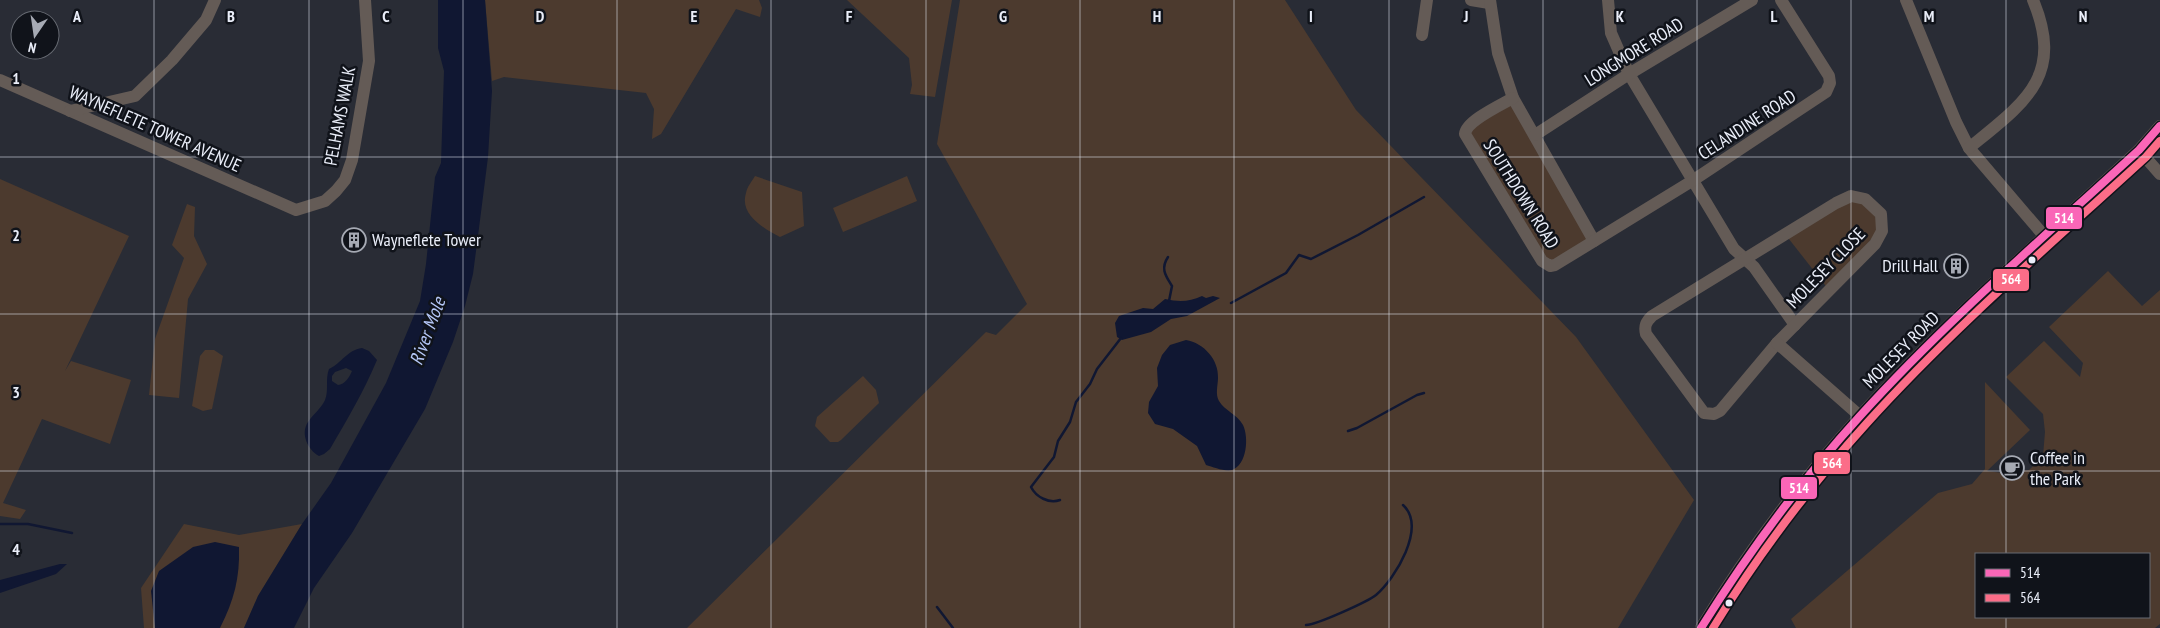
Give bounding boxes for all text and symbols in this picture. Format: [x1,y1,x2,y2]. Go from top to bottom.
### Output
text: A [72,6,82,26]
text: B [227,6,235,26]
text: C [382,6,390,26]
text: D [536,6,545,26]
text: E [691,6,698,26]
text: F [846,6,853,26]
text: G [999,6,1007,26]
text: H [1153,6,1161,26]
text: I [1309,6,1313,26]
text: J [1463,6,1468,26]
text: K [1616,6,1625,26]
text: L [1771,6,1778,26]
text: M [1924,6,1934,26]
text: N [2079,6,2087,26]
north arrow [10,10,60,60]
street label: LONGMORE ROAD [1580,12,1687,91]
text: N [26,38,38,57]
street label: PELHAMS WALK [319,64,360,168]
text: 1 [12,68,20,88]
street label: WAYNEFLETE TOWER AVENUE [66,80,245,177]
street label: CELANDINE ROAD [1693,84,1800,165]
street label: SOUTHDOWN ROAD [1479,135,1564,253]
line badge: 514 [2045,206,2083,230]
text: 514 [2054,209,2074,227]
street label: MOLESEY CLOSE [1781,222,1870,313]
text: 2 [12,225,20,245]
building icon: Wayneflete Tower [341,227,367,253]
place label: Wayneflete Tower [372,228,481,251]
building icon: Drill Hall [1943,253,1969,279]
place label: Drill Hall [1882,254,1939,277]
unlabelled marker [2027,255,2037,265]
line badge: 564 [1992,268,2030,292]
text: 564 [2001,270,2021,288]
water label: River Mole [404,293,451,368]
street label: MOLESEY ROAD [1857,306,1944,393]
text: 3 [12,382,20,402]
place label: Coffee in the Park [2030,446,2085,490]
line badge: 564 [1813,451,1851,475]
text: 564 [1822,454,1842,472]
cafe icon: Coffee in the Park [1999,455,2025,481]
line badge: 514 [1780,476,1818,500]
text: 514 [1789,479,1809,497]
text: 4 [12,539,20,559]
legend [1975,553,2150,618]
text: 514 [2020,563,2041,582]
text: 564 [2020,588,2041,607]
unlabelled marker [1724,598,1734,608]

